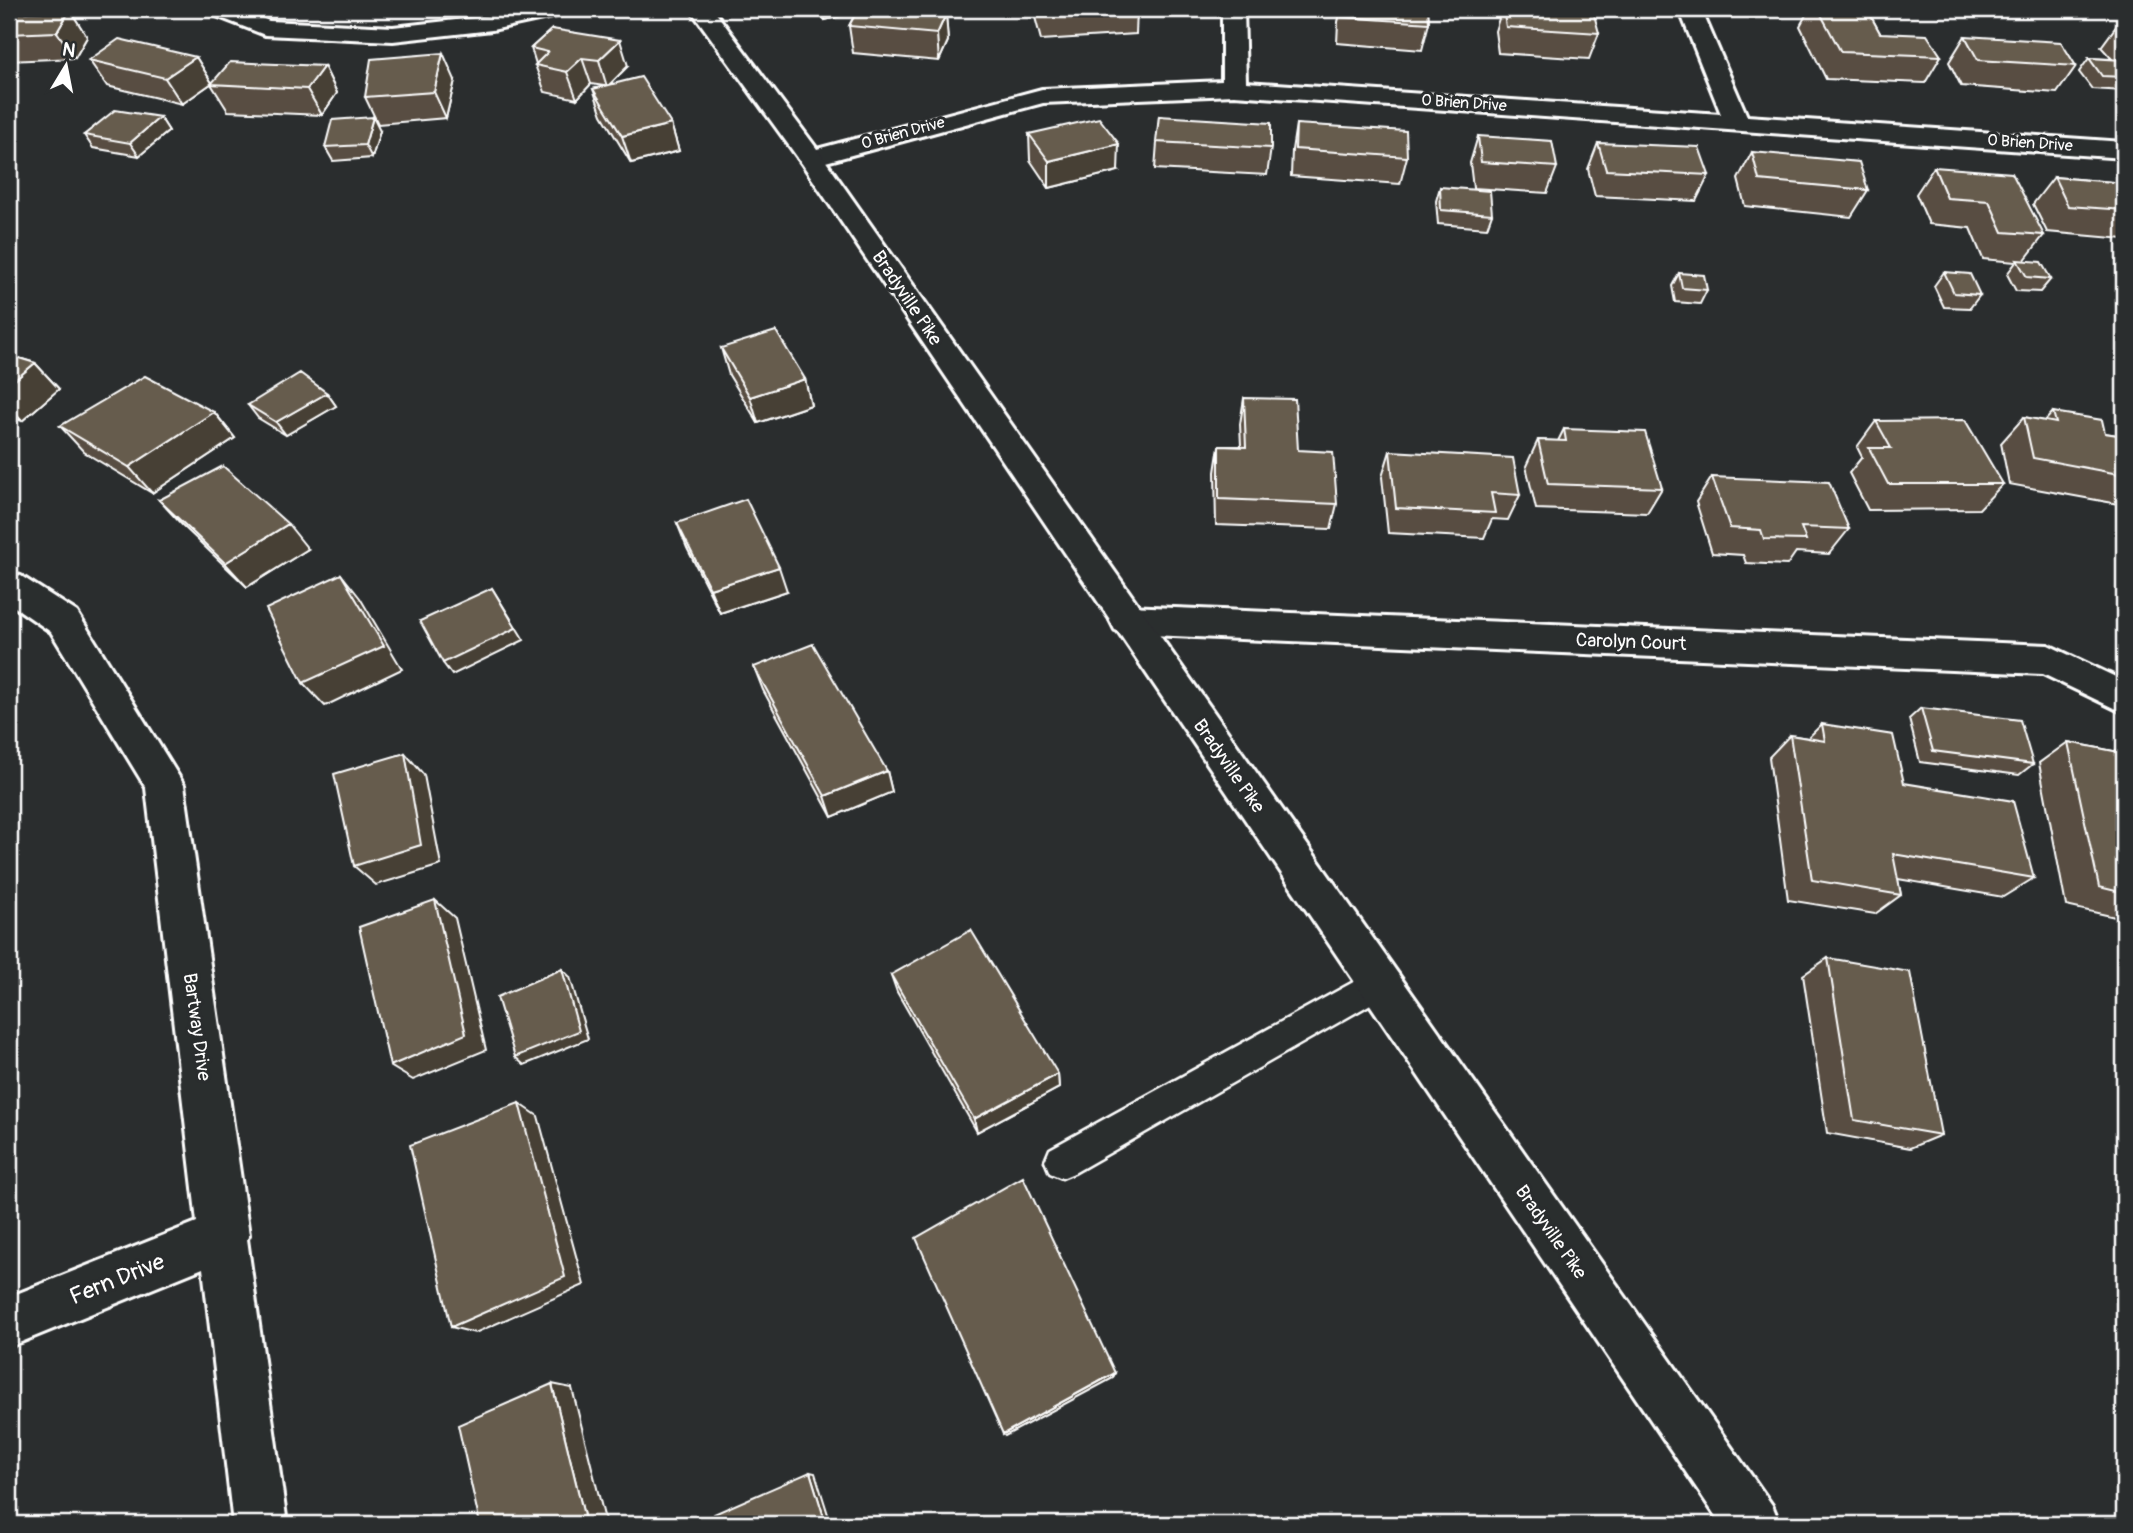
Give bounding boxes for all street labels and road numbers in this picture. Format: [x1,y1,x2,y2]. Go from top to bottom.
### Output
street label: O Brien Drive [1421,90,1507,116]
street label: O Brien Drive [859,112,947,154]
street label: O Brien Drive [1987,130,2073,156]
street label: Bradyville Pike [866,246,948,351]
street label: Carolyn Court [1575,628,1687,656]
street label: Bradyville Pike [1188,714,1271,818]
street label: Bartway Drive [178,972,217,1083]
street label: Bradyville Pike [1510,1180,1593,1284]
street label: Fern Drive [65,1247,169,1311]

